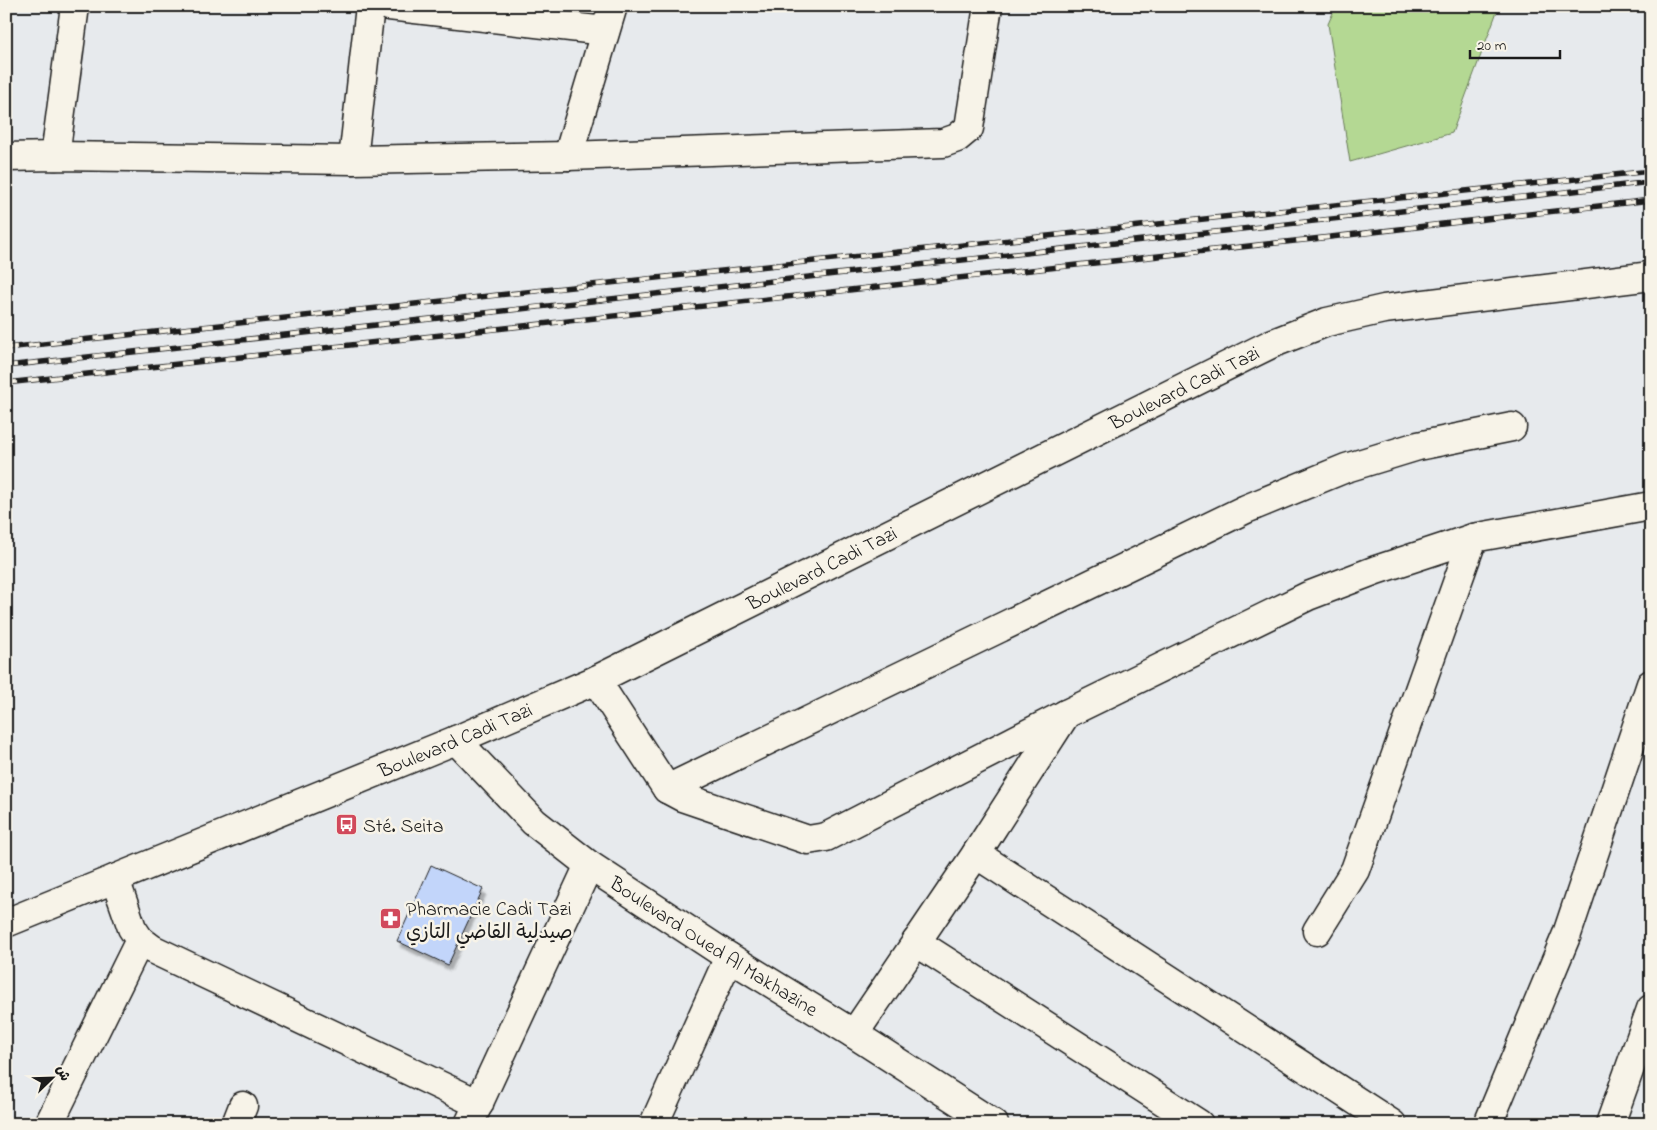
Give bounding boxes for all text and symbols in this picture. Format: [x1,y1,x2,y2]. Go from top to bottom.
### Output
scale bar [1470,28,1560,60]
text: 20 m [1477,35,1507,57]
street label: Boulevard Cadi Tazi [1104,340,1265,440]
street label: Boulevard Cadi Tazi [742,520,903,620]
street label: Boulevard Cadi Tazi [374,697,538,787]
bus stop icon: Sté. Seita [335,813,359,837]
place label: Sté. Seita [363,813,444,842]
street label: Boulevard Oued Al Makhazine [602,870,823,1025]
place label: Pharmacie Cadi Tazi صيدلية القاضي التازي [406,896,572,949]
pharmacy icon: Pharmacie Cadi Tazi صيدلية القاضي التازي [378,907,402,931]
north arrow [28,1052,78,1102]
text: ش [50,1062,75,1085]

